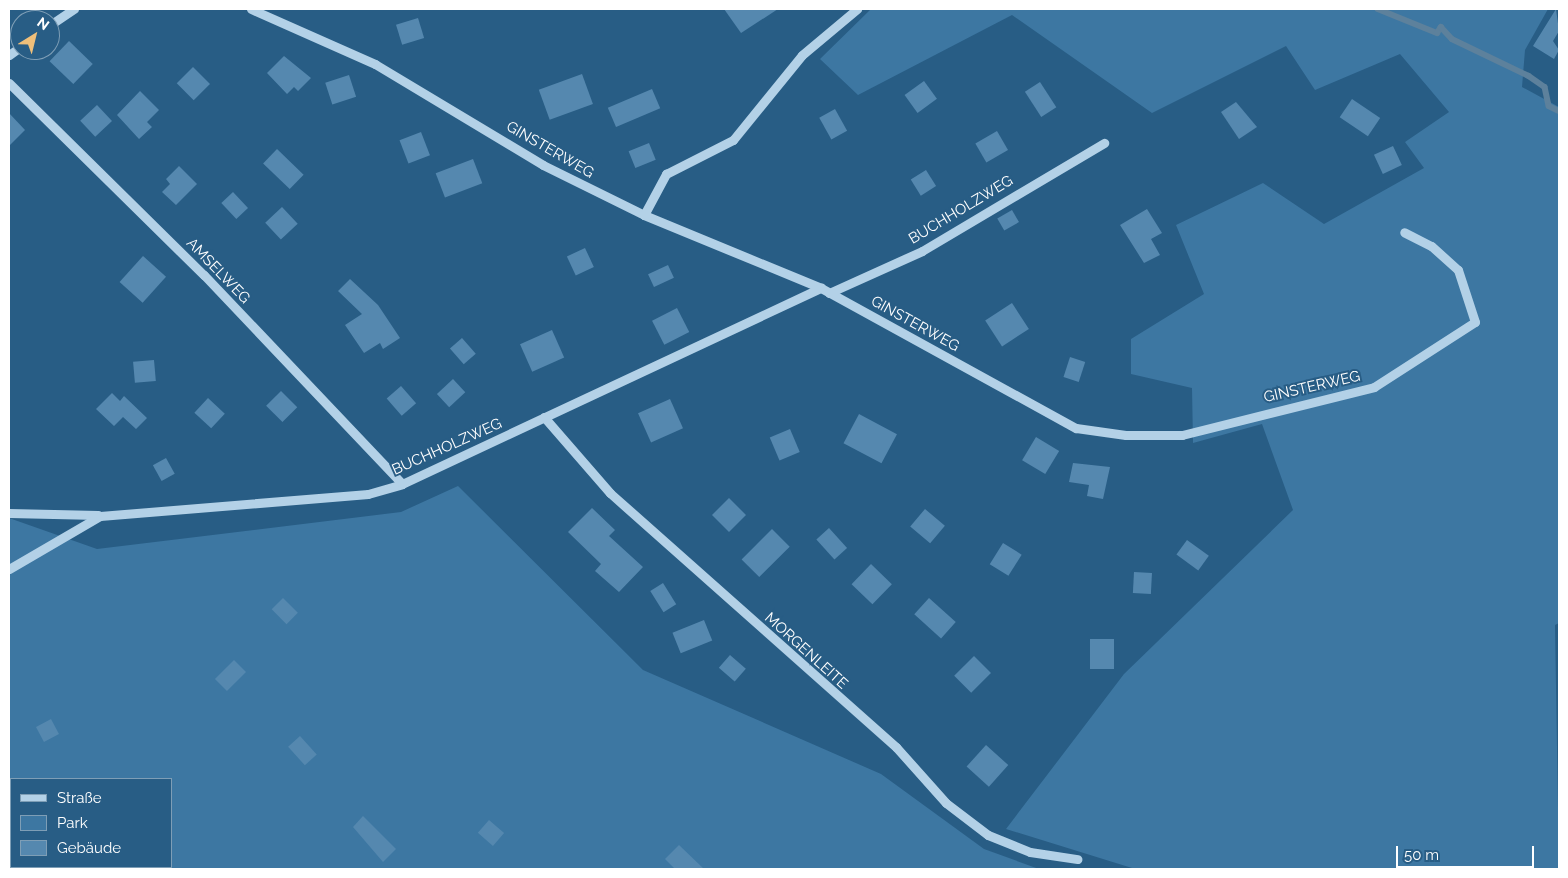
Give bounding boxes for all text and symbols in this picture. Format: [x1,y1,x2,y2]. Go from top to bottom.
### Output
north arrow [10,10,60,60]
text: N [34,14,52,33]
street label: GINSTERWEG [503,118,597,182]
street label: BUCHHOLZWEG [906,172,1016,248]
street label: AMSELWEG [182,235,254,307]
street label: GINSTERWEG [868,292,962,356]
street label: GINSTERWEG [1262,367,1362,407]
street label: BUCHHOLZWEG [389,415,505,479]
street label: MORGENLEITE [761,609,851,693]
legend [10,778,172,868]
text: Straße [57,789,101,807]
text: Park [57,814,88,832]
scale bar [1398,836,1536,868]
text: Gebäude [57,839,121,857]
text: 50 m [1404,846,1439,864]

